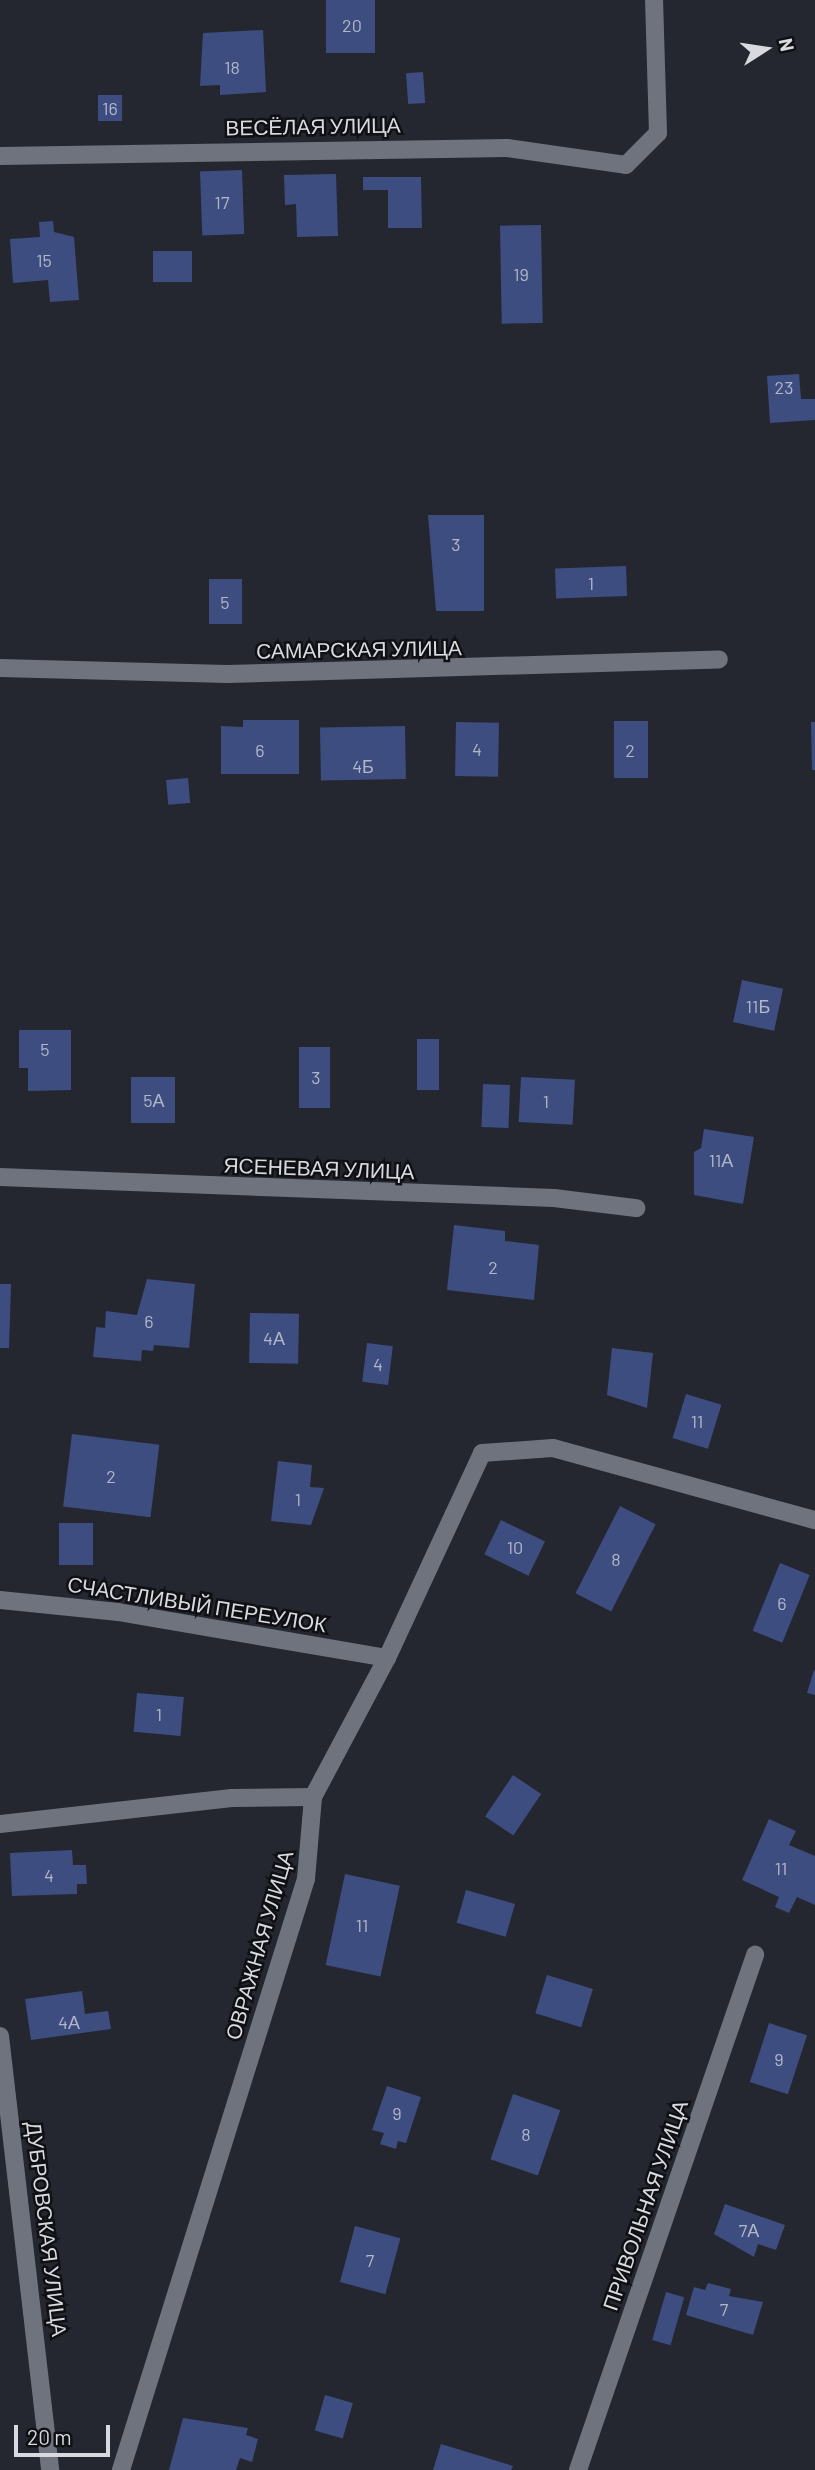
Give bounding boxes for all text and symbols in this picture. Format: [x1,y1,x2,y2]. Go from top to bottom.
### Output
house number: 20 [342,14,362,36]
north arrow [731,14,801,84]
text: N [774,36,800,53]
house number: 18 [224,56,240,78]
house number: 16 [102,97,118,119]
street label: ВЕСЁЛАЯ УЛИЦА [225,112,401,140]
house number: 17 [215,191,229,213]
house number: 15 [36,249,52,271]
house number: 19 [513,263,529,285]
house number: 23 [775,376,793,398]
house number: 3 [451,533,461,555]
house number: 1 [588,572,594,594]
house number: 5 [220,591,230,613]
street label: САМАРСКАЯ УЛИЦА [256,635,462,663]
house number: 4 [472,738,482,760]
house number: 6 [255,739,265,761]
house number: 2 [625,739,635,761]
house number: 4Б [352,755,374,777]
house number: 11Б [746,995,770,1017]
house number: 5 [40,1038,50,1060]
house number: 3 [311,1066,321,1088]
house number: 5А [143,1089,165,1111]
house number: 1 [543,1090,549,1112]
house number: 11А [709,1149,733,1171]
street label: ЯСЕНЕВАЯ УЛИЦА [223,1152,415,1184]
house number: 2 [488,1256,498,1278]
house number: 6 [144,1310,154,1332]
house number: 4А [263,1327,285,1349]
house number: 4 [373,1353,383,1375]
house number: 11 [691,1410,703,1432]
house number: 2 [106,1465,116,1487]
house number: 1 [295,1488,301,1510]
house number: 10 [507,1536,523,1558]
house number: 8 [611,1548,621,1570]
street label: СЧАСТЛИВЫЙ ПЕРЕУЛОК [66,1571,328,1637]
house number: 6 [777,1592,787,1614]
house number: 1 [156,1703,162,1725]
street label: ОВРАЖНАЯ УЛИЦА [220,1847,298,2043]
house number: 11 [775,1857,787,1879]
house number: 4 [44,1864,54,1886]
house number: 11 [356,1914,368,1936]
house number: 4А [58,2011,80,2033]
house number: 9 [774,2048,784,2070]
street label: ПРИВОЛЬНАЯ УЛИЦА [597,2097,693,2313]
house number: 9 [392,2102,402,2124]
street label: ДУБРОВСКАЯ УЛИЦА [21,2120,73,2338]
house number: 8 [521,2123,531,2145]
house number: 7А [739,2219,759,2241]
house number: 7 [366,2249,374,2271]
house number: 7 [720,2298,728,2320]
scale bar [18,2410,114,2454]
text: 20 m [27,2424,72,2449]

